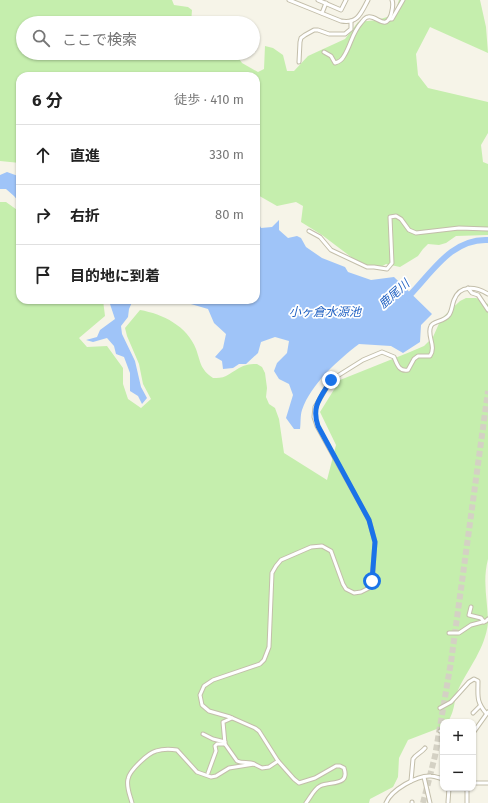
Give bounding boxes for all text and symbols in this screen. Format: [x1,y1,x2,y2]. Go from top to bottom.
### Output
search box [16,16,260,60]
icon: search [30,27,52,49]
text: ここで検索 [62,31,137,49]
text: 6 分 [32,90,63,111]
text: 徒歩 · 410 m [174,92,244,107]
icon: ahead [32,144,54,166]
text: 直進 [70,147,100,165]
text: 330 m [209,147,244,162]
icon: right [32,204,54,226]
text: 右折 [70,207,100,225]
text: 80 m [215,207,244,222]
icon: arrive [32,264,54,286]
text: 目的地に到着 [70,267,160,285]
water label: 鹿尾川 [376,275,414,311]
water label: 小ヶ倉水源池 [289,305,362,319]
route end [322,371,340,389]
route start [363,572,381,590]
map controls [440,719,476,791]
button: + [440,719,476,755]
button: − [440,755,476,791]

